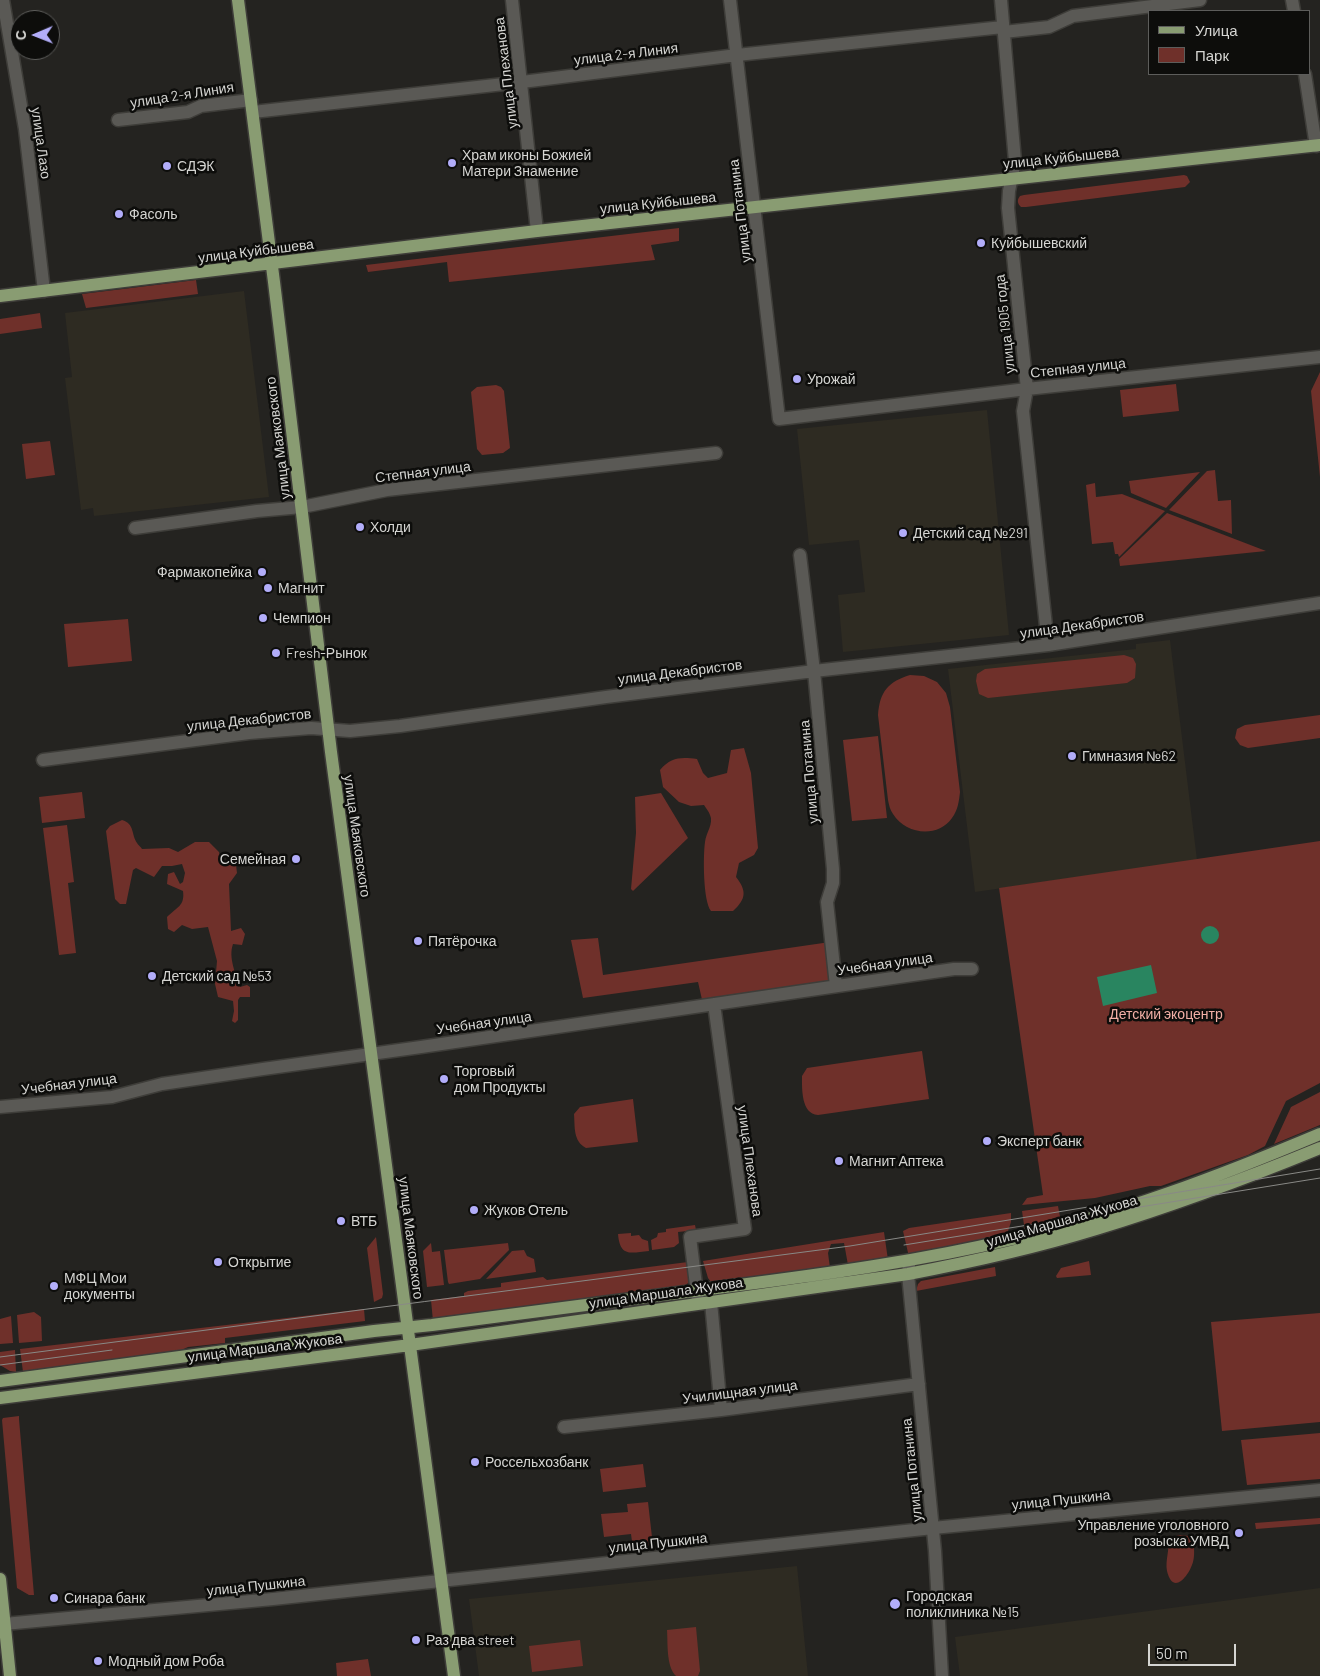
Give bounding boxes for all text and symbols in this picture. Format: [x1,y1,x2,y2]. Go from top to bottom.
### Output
north arrow [10,10,60,60]
legend [1148,10,1310,75]
street label: улица Плеханова [491,16,521,130]
text: Улица [1195,21,1238,39]
text: С [12,30,29,40]
street label: улица 2-я Линия [573,39,679,69]
text: Парк [1195,46,1229,64]
street label: улица 2-я Линия [129,79,235,111]
street label: улица Лазо [28,106,54,180]
street label: улица Куйбышева [1002,144,1120,172]
place label: Храм иконы Божией Матери Знамение [462,147,591,180]
marker: Храм иконы Божией Матери Знамение [446,157,458,169]
place label: СДЭК [177,158,215,174]
street label: улица Потанина [725,158,755,264]
marker: СДЭК [161,160,173,172]
street label: улица Куйбышева [599,189,717,217]
place label: Фасоль [129,206,178,222]
marker: Фасоль [113,208,125,220]
place label: Куйбышевский [991,235,1087,251]
street label: улица Куйбышева [197,236,315,266]
marker: Куйбышевский [975,237,987,249]
street label: улица 1905 года [991,274,1019,374]
street label: Степная улица [1029,355,1127,381]
place label: Урожай [807,371,856,387]
marker: Урожай [791,373,803,385]
street label: улица Маяковского [262,376,294,500]
street label: Степная улица [374,458,472,486]
place label: Холди [370,519,411,535]
marker: Холди [354,521,366,533]
place label: Детский сад №291 [913,525,1028,541]
marker: Детский сад №291 [897,527,909,539]
place label: Фармакопейка [157,564,252,580]
marker: Фармакопейка [256,566,268,578]
place label: Магнит [278,580,325,596]
marker: Магнит [262,582,274,594]
street label: улица Декабристов [1019,608,1145,642]
place label: Чемпион [273,610,331,626]
marker: Чемпион [257,612,269,624]
place label: Fresh-Рынок [286,645,367,661]
marker: Fresh-Рынок [270,647,282,659]
street label: улица Декабристов [617,656,743,688]
street label: улица Декабристов [186,705,312,735]
street label: улица Потанина [796,719,822,825]
place label: Гимназия №62 [1082,748,1176,764]
marker: Гимназия №62 [1066,750,1078,762]
street label: улица Маяковского [340,774,374,898]
place label: Семейная [220,851,286,867]
marker: Семейная [290,853,302,865]
place label: Пятёрочка [428,933,497,949]
marker: Пятёрочка [412,935,424,947]
street label: Учебная улица [836,949,934,979]
place label: Детский сад №53 [162,968,272,984]
marker: Детский сад №53 [146,970,158,982]
park label: Детский экоцентр [1109,1006,1223,1022]
street label: Учебная улица [435,1008,533,1038]
place label: Торговый дом Продукты [454,1063,546,1096]
street label: Учебная улица [20,1070,118,1098]
marker: Торговый дом Продукты [438,1073,450,1085]
street label: улица Плеханова [734,1104,766,1218]
place label: Эксперт банк [997,1133,1082,1149]
marker: Эксперт банк [981,1135,993,1147]
place label: Магнит Аптека [849,1153,944,1169]
marker: Магнит Аптека [833,1155,845,1167]
street label: улица Маяковского [395,1176,427,1300]
street label: улица Маршала Жукова [985,1192,1139,1250]
place label: Жуков Отель [484,1202,568,1218]
marker: Жуков Отель [468,1204,480,1216]
place label: ВТБ [351,1213,377,1229]
marker: ВТБ [335,1215,347,1227]
place label: Открытие [228,1254,291,1270]
marker: Открытие [212,1256,224,1268]
place label: МФЦ Мои документы [64,1270,135,1302]
street label: улица Маршала Жукова [588,1274,744,1312]
marker: МФЦ Мои документы [48,1280,60,1292]
street label: улица Маршала Жукова [187,1330,343,1366]
street label: Училищная улица [681,1377,799,1407]
street label: улица Потанина [898,1417,926,1523]
place label: Россельхозбанк [485,1454,588,1470]
marker: Россельхозбанк [469,1456,481,1468]
street label: улица Пушкина [1011,1486,1111,1514]
place label: Управление уголовного розыска УМВД [1077,1517,1229,1550]
marker: Управление уголовного розыска УМВД [1233,1527,1245,1539]
street label: улица Пушкина [608,1529,708,1557]
street label: улица Пушкина [206,1572,306,1600]
place label: Городская поликлиника №15 [906,1588,1019,1620]
place label: Синара банк [64,1590,145,1606]
marker: Синара банк [48,1592,60,1604]
marker: Городская поликлиника №15 [888,1597,902,1611]
place label: Раз два street [426,1632,515,1648]
marker: Раз два street [410,1634,422,1646]
scale bar [1150,1634,1238,1666]
text: 50 m [1156,1644,1188,1662]
place label: Модный дом Роба [108,1653,224,1669]
marker: Модный дом Роба [92,1655,104,1667]

